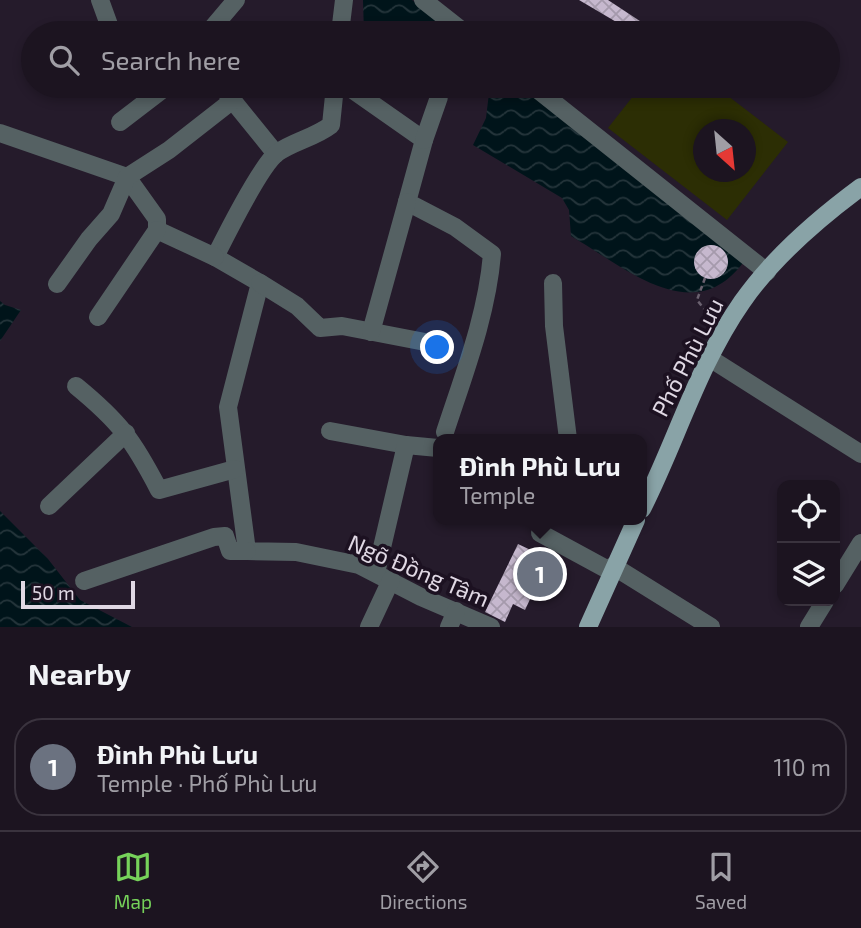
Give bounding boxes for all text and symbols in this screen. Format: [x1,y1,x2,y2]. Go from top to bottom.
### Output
search box [21,21,840,98]
icon: search [45,41,83,79]
text: Search here [101,44,241,75]
north arrow [693,119,756,182]
street label: Phố Phù Lưu [645,293,729,421]
your location [420,330,454,364]
popup [433,434,647,525]
text: Đình Phù Lưu [459,450,621,481]
map controls [777,480,840,606]
button: locate [777,480,840,543]
text: Temple [459,481,535,509]
street label: Ngõ Đồng Tâm [344,528,494,612]
button: layers [777,543,840,606]
pin: 1 [517,548,563,600]
scale bar [21,578,135,610]
text: 50 m [32,581,75,604]
text: Nearby [28,655,131,691]
text: Đình Phù Lưu [97,738,258,769]
text: 1 [48,753,58,781]
text: 110 m [774,753,831,781]
text: Temple · Phố Phù Lưu [97,769,317,797]
tab: Map [114,848,152,913]
tab: Directions [380,848,467,913]
tab: Saved [695,848,747,913]

